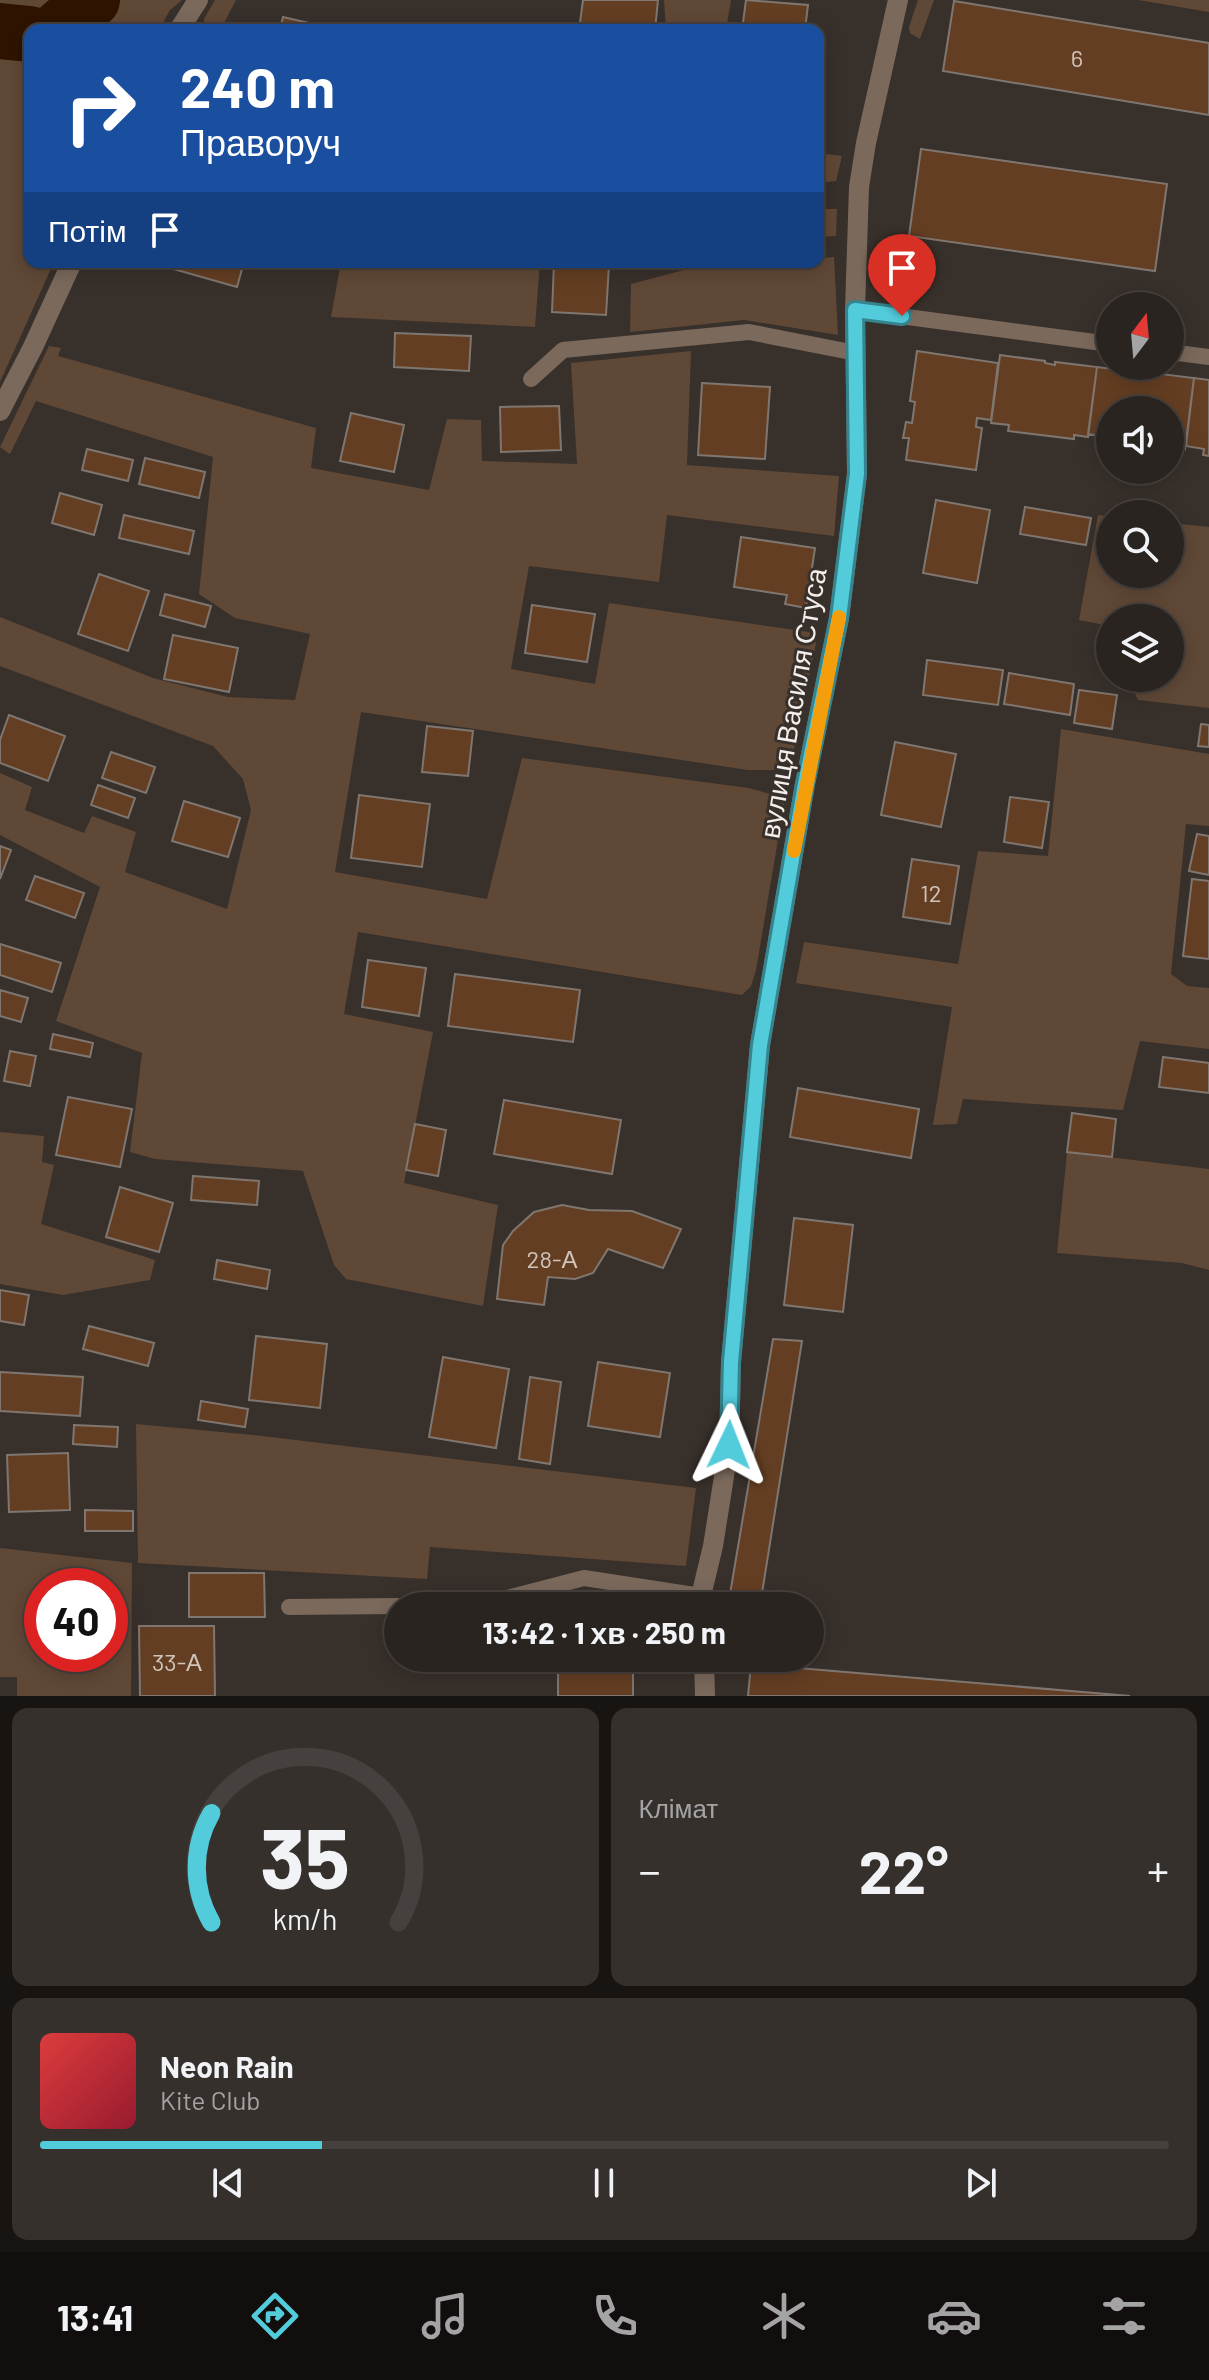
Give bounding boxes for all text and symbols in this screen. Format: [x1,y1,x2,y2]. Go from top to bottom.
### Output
house number: 6 [1071,43,1083,72]
text: 240 m [180,52,335,119]
icon: right [48,56,152,160]
text: Праворуч [180,120,341,163]
icon: arrive [143,208,187,252]
text: Потім [48,212,127,248]
pin [868,234,936,316]
icon: arrive [880,246,924,290]
north arrow [1096,292,1184,380]
map controls [1096,292,1184,692]
button: sound [1096,396,1184,484]
button: search [1096,500,1184,588]
street label: вулиця Василя Стуса [751,565,833,841]
button: layers [1096,604,1184,692]
house number: 12 [920,878,942,907]
house number: 28-А [527,1244,577,1273]
position arrow [687,1403,771,1487]
speed limit sign: 40 [24,1568,128,1672]
text: 13:42 · 1 хв · 250 m [482,1614,726,1650]
house number: 33-А [152,1647,202,1676]
text: Клімат [639,1792,718,1823]
text: 35 [260,1806,350,1906]
text: 22° [859,1834,949,1906]
text: − [639,1843,661,1896]
text: + [1147,1843,1169,1896]
text: km/h [273,1901,338,1936]
text: Neon Rain [160,2048,294,2084]
text: Kite Club [160,2084,261,2115]
icon: previous [206,2161,250,2205]
icon: pause [582,2161,626,2205]
icon: next [959,2161,1003,2205]
icon: directions [247,2288,303,2344]
icon: music [417,2288,473,2344]
icon: phone [587,2288,643,2344]
icon: climate [756,2288,812,2344]
icon: car [926,2288,982,2344]
icon: filters [1096,2288,1152,2344]
text: 13:41 [57,2295,133,2338]

